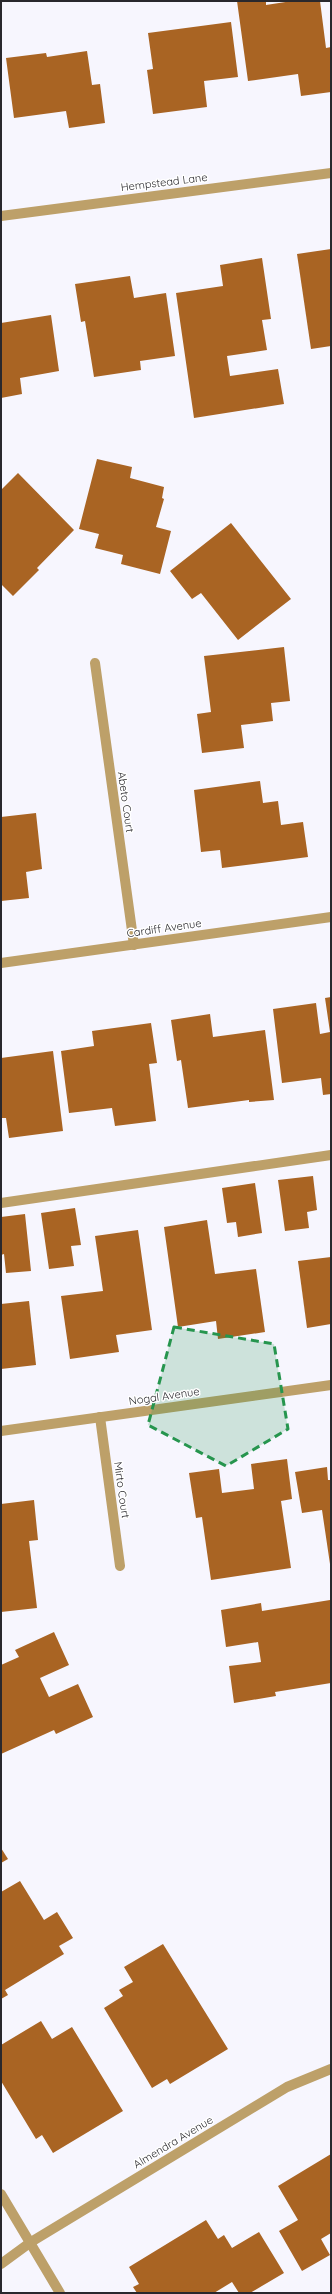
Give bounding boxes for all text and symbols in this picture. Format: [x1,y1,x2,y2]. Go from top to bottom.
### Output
street label: Hempstead Lane [120,170,208,194]
street label: Abeto Court [115,771,137,834]
street label: Cardiff Avenue [126,916,202,940]
street label: Nogal Avenue [128,1384,200,1408]
street label: Mirto Court [111,1461,133,1519]
street label: Almendra Avenue [131,2113,215,2171]

